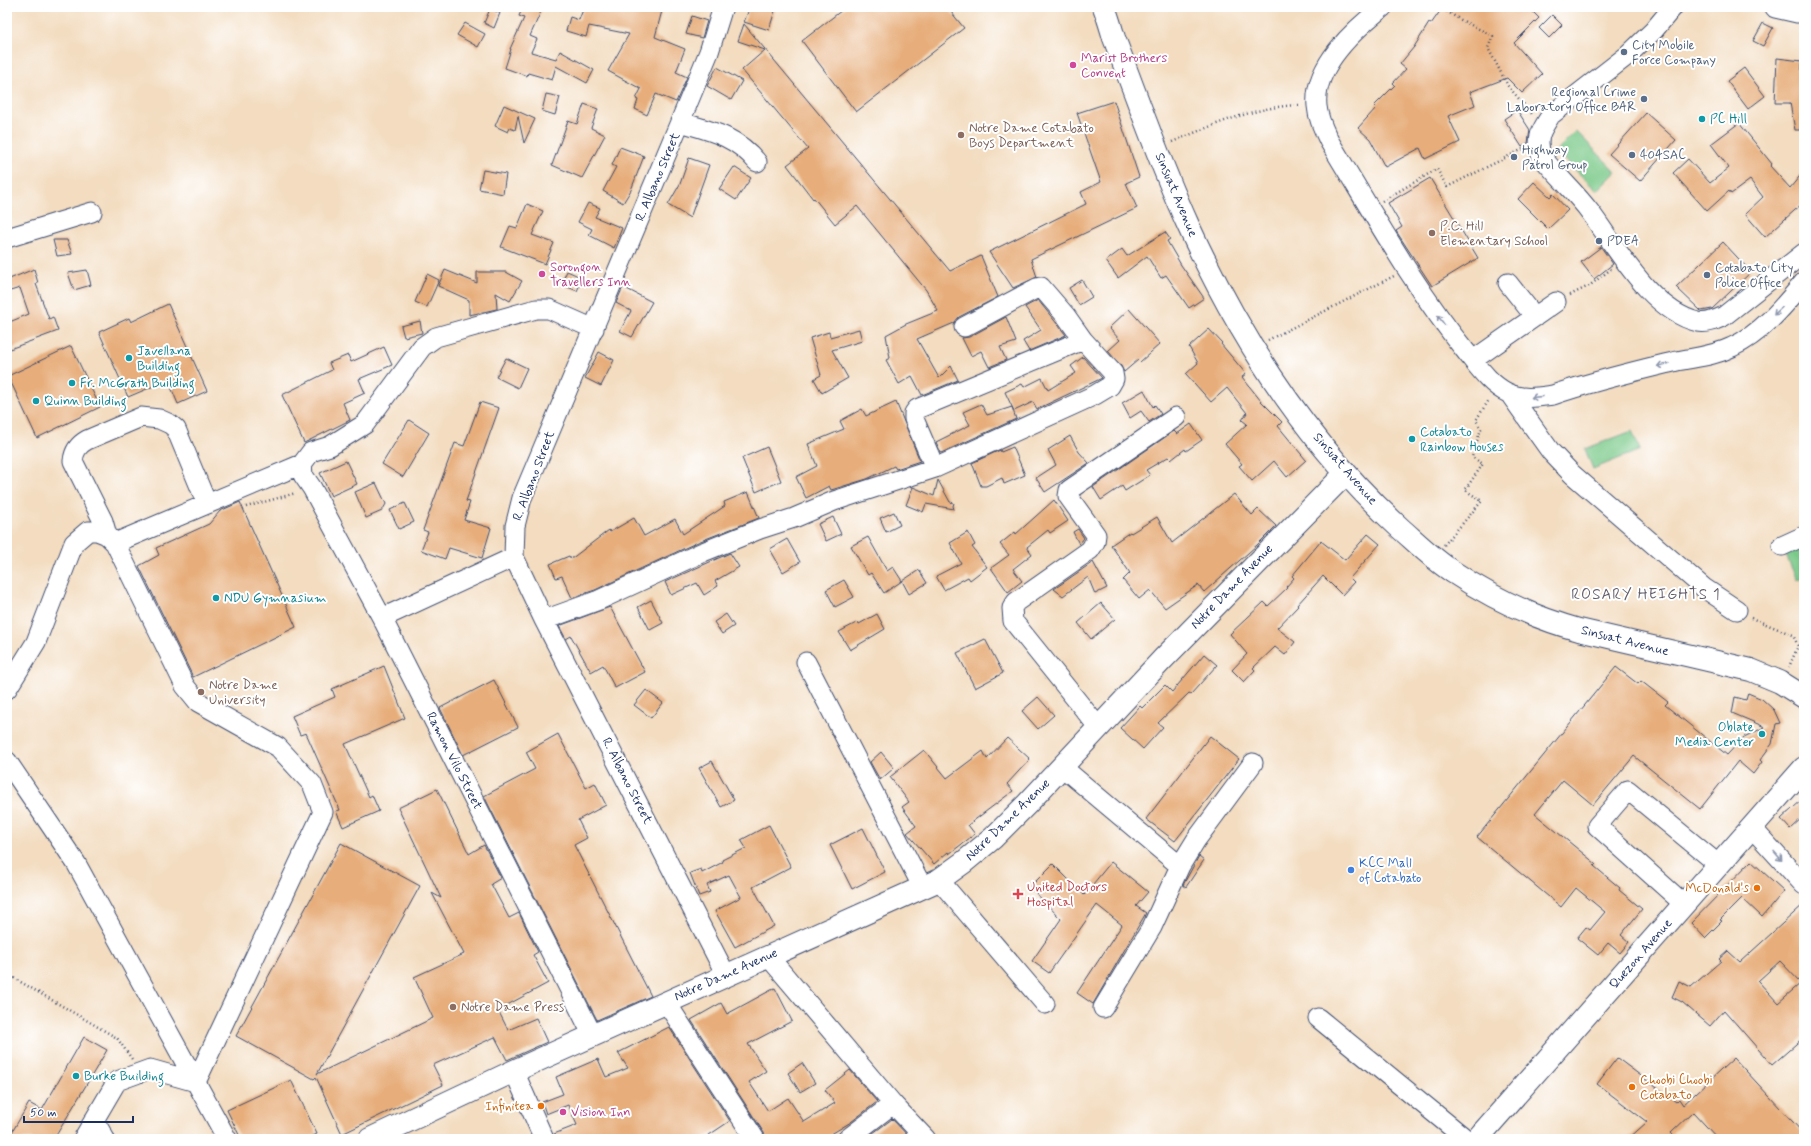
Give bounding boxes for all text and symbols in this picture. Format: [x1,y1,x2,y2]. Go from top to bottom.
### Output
place label: City Mobile Force Company [1632,37,1716,69]
marker: City Mobile Force Company [1619,47,1629,57]
place label: Marist Brothers Convent [1081,50,1167,82]
marker: Marist Brothers Convent [1068,60,1078,70]
place label: Regional Crime Laboratory Office BAR [1507,84,1636,116]
marker: Regional Crime Laboratory Office BAR [1639,94,1649,104]
place label: PC Hill [1710,111,1747,128]
marker: PC Hill [1697,114,1707,124]
place label: Notre Dame Cotabato Boys Department [969,120,1094,152]
street label: R. Albano Street [632,130,685,224]
marker: Notre Dame Cotabato Boys Department [956,130,966,140]
place label: Highway Patrol Group [1522,142,1588,174]
place label: 404SAC [1640,147,1686,164]
street label: Sinsuat Avenue [1151,150,1201,240]
marker: 404SAC [1627,150,1637,160]
marker: Highway Patrol Group [1509,152,1519,162]
place label: P.C. Hill Elementary School [1440,218,1548,250]
marker: P.C. Hill Elementary School [1427,228,1437,238]
place label: PDEA [1607,233,1639,250]
marker: PDEA [1594,236,1604,246]
place label: Sorongon Travellers Inn [550,259,631,291]
place label: Cotabato City Police Office [1715,260,1793,292]
marker: Sorongon Travellers Inn [537,269,547,279]
marker: Cotabato City Police Office [1702,270,1712,280]
one-way arrow [1773,306,1783,316]
one-way arrow [1437,315,1445,326]
place label: Javellana Building [137,343,191,377]
marker: Javellana Building [124,353,134,363]
one-way arrow [1657,361,1670,369]
place label: Fr. McGrath Building [80,375,195,394]
marker: Fr. McGrath Building [67,378,77,388]
place label: Quinn Building [44,393,127,412]
one-way arrow [1531,393,1544,401]
marker: Quinn Building [31,396,41,406]
place label: Cotabato Rainbow Houses [1420,424,1504,456]
street label: R. Albano Street [509,428,559,523]
street label: Sinsuat Avenue [1309,429,1381,509]
marker: Cotabato Rainbow Houses [1407,434,1417,444]
street label: Notre Dame Avenue [1187,541,1277,633]
district label: ROSARY HEIGHTS 1 [1571,585,1721,605]
place label: NDU Gymnasium [224,590,326,607]
marker: NDU Gymnasium [211,593,221,603]
street label: Sinsuat Avenue [1579,622,1671,660]
place label: Notre Dame University [209,677,278,709]
marker: Notre Dame University [196,687,206,697]
street label: Ramon Vilo Street [422,709,486,813]
place label: Oblate Media Center [1675,719,1755,751]
marker: Oblate Media Center [1757,729,1767,739]
street label: R. Albano Street [598,735,656,828]
street label: Notre Dame Avenue [962,775,1054,865]
one-way arrow [1774,851,1783,861]
place label: KCC Mall of Cotabato [1359,855,1421,887]
marker: KCC Mall of Cotabato [1346,865,1356,875]
place label: United Doctors Hospital [1027,879,1107,911]
place label: McDonald's [1685,880,1749,897]
marker: McDonald's [1752,883,1762,893]
marker: United Doctors Hospital [1012,888,1024,900]
street label: Quezon Avenue [1606,915,1676,993]
street label: Notre Dame Avenue [672,945,780,1005]
place label: Notre Dame Press [461,999,564,1016]
marker: Notre Dame Press [448,1002,458,1012]
place label: Burke Building [84,1068,164,1087]
marker: Burke Building [71,1071,81,1081]
place label: Choobi Choobi Cotabato [1640,1072,1713,1104]
marker: Choobi Choobi Cotabato [1627,1082,1637,1092]
scale bar [24,1098,133,1124]
place label: Infinitea [485,1098,533,1115]
marker: Infinitea [536,1101,546,1111]
place label: Vision Inn [571,1104,631,1121]
text: 50 m [30,1105,57,1121]
marker: Vision Inn [558,1107,568,1117]

